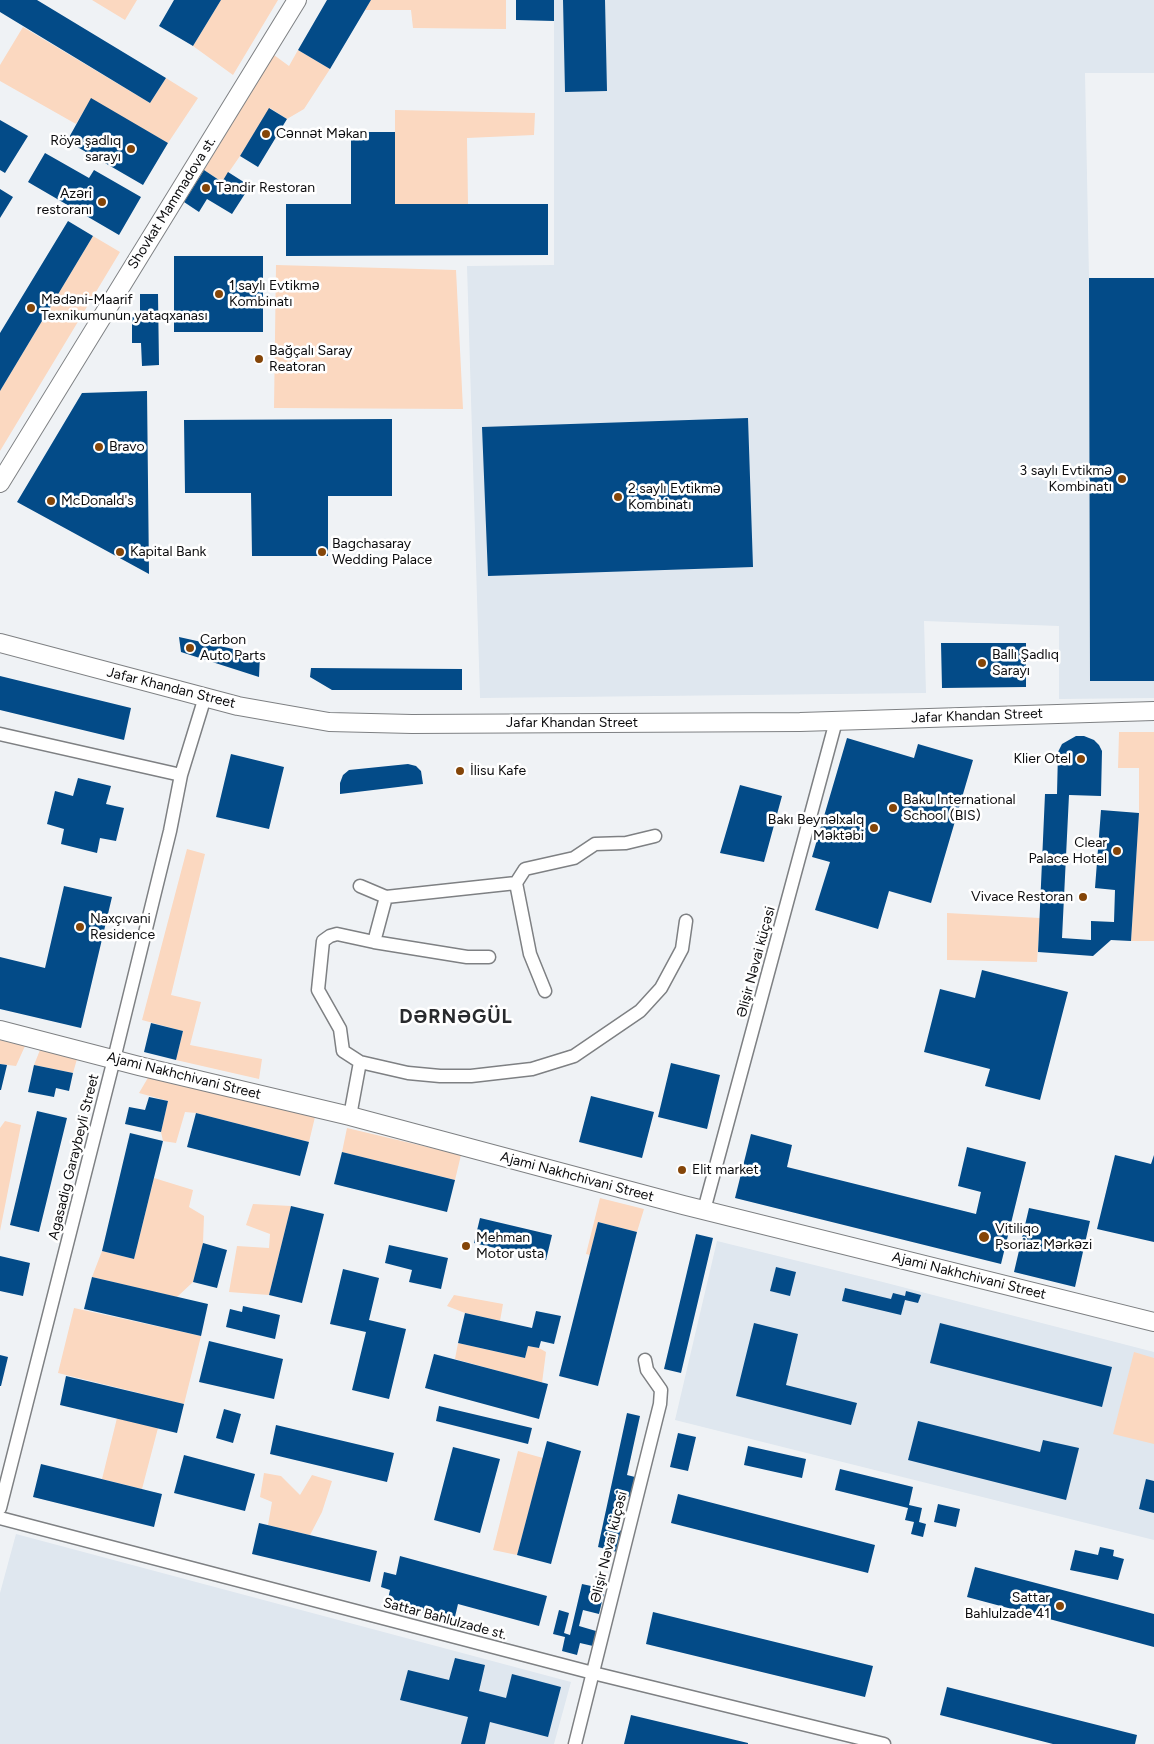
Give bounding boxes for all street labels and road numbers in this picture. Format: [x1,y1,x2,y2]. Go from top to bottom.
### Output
street label: Shovkat Mammadova st. [124,134,220,272]
street label: Jafar Khandan Street [105,664,237,712]
street label: Jafar Khandan Street [911,705,1043,727]
street label: Jafar Khandan Street [506,715,638,731]
street label: Əlişir Nəvai küçəsi [733,905,779,1019]
street label: Ajami Nakhchivani Street [105,1049,263,1103]
street label: Agasadig Garaybeyli Street [45,1072,103,1242]
street label: Ajami Nakhchivani Street [498,1148,656,1206]
street label: Ajami Nakhchivani Street [890,1249,1048,1303]
street label: Əlişir Nəvai küçəsi [587,1490,631,1604]
street label: Sattar Bahlulzade st. [381,1594,509,1644]

